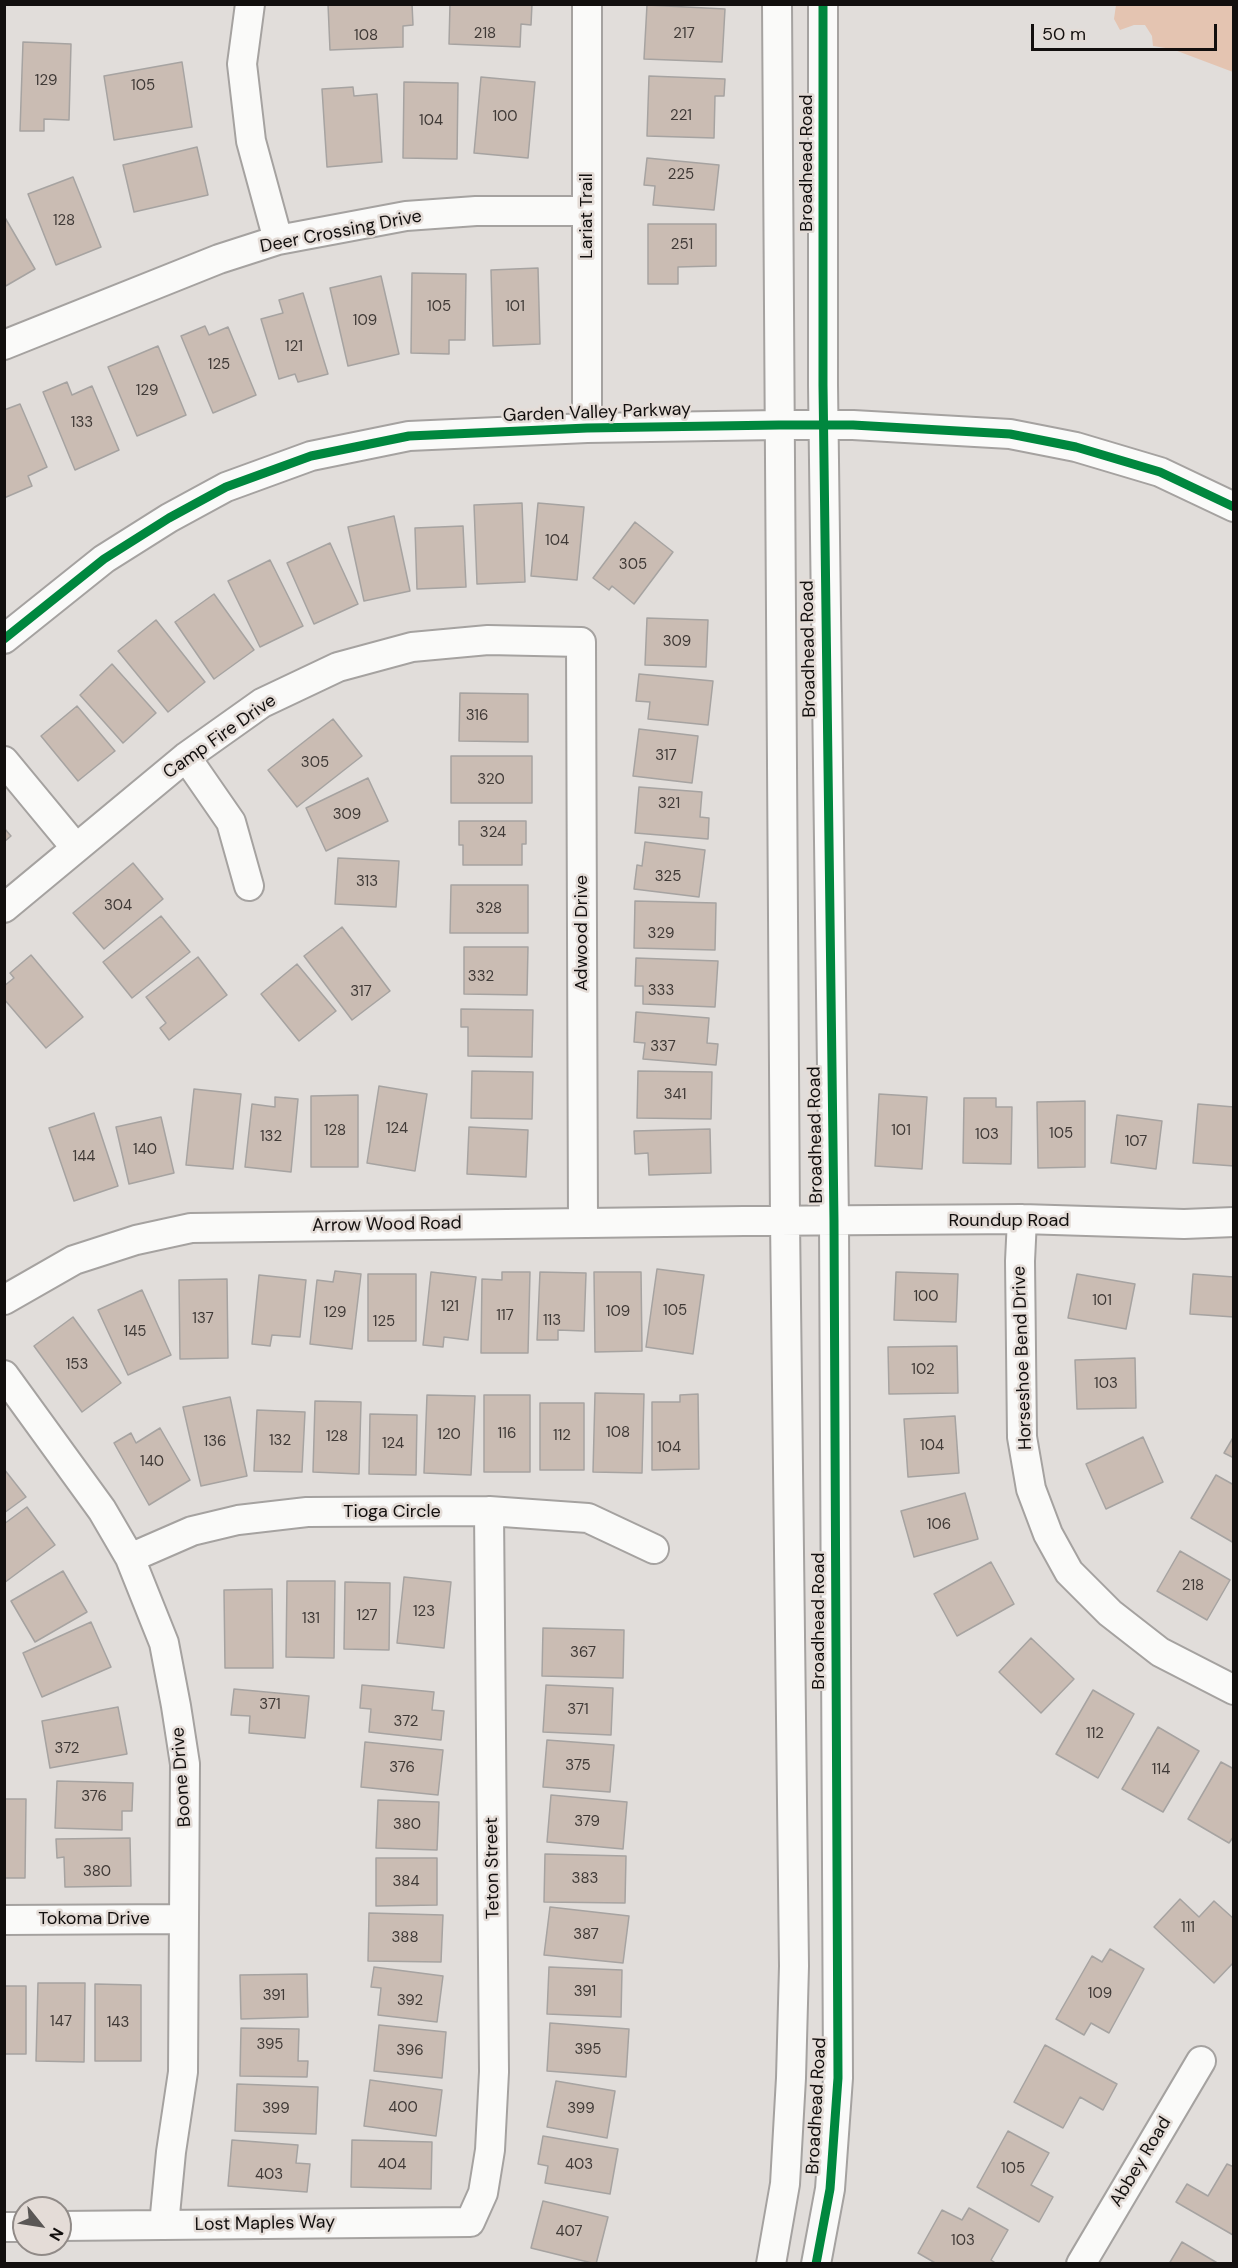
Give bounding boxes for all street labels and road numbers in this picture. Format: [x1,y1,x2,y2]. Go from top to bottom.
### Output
street label: Broadhead Road [796,94,818,232]
street label: Lariat Trail [576,173,598,259]
street label: Deer Crossing Drive [258,206,424,258]
street label: Garden Valley Parkway [502,399,692,427]
street label: Broadhead Road [797,580,821,718]
street label: Camp Fire Drive [159,690,281,784]
street label: Adwood Drive [571,875,593,991]
street label: Broadhead Road [804,1066,828,1204]
street label: Roundup Road [948,1210,1070,1232]
street label: Arrow Wood Road [312,1213,462,1237]
street label: Horseshoe Bend Drive [1009,1266,1037,1450]
street label: Tioga Circle [343,1501,441,1523]
street label: Broadhead Road [808,1552,830,1690]
street label: Boone Drive [168,1726,196,1828]
street label: Teton Street [481,1817,505,1919]
street label: Tokoma Drive [38,1908,150,1930]
street label: Broadhead Road [803,2037,831,2175]
street label: Abbey Road [1106,2113,1176,2211]
street label: Lost Maples Way [195,2212,335,2236]

